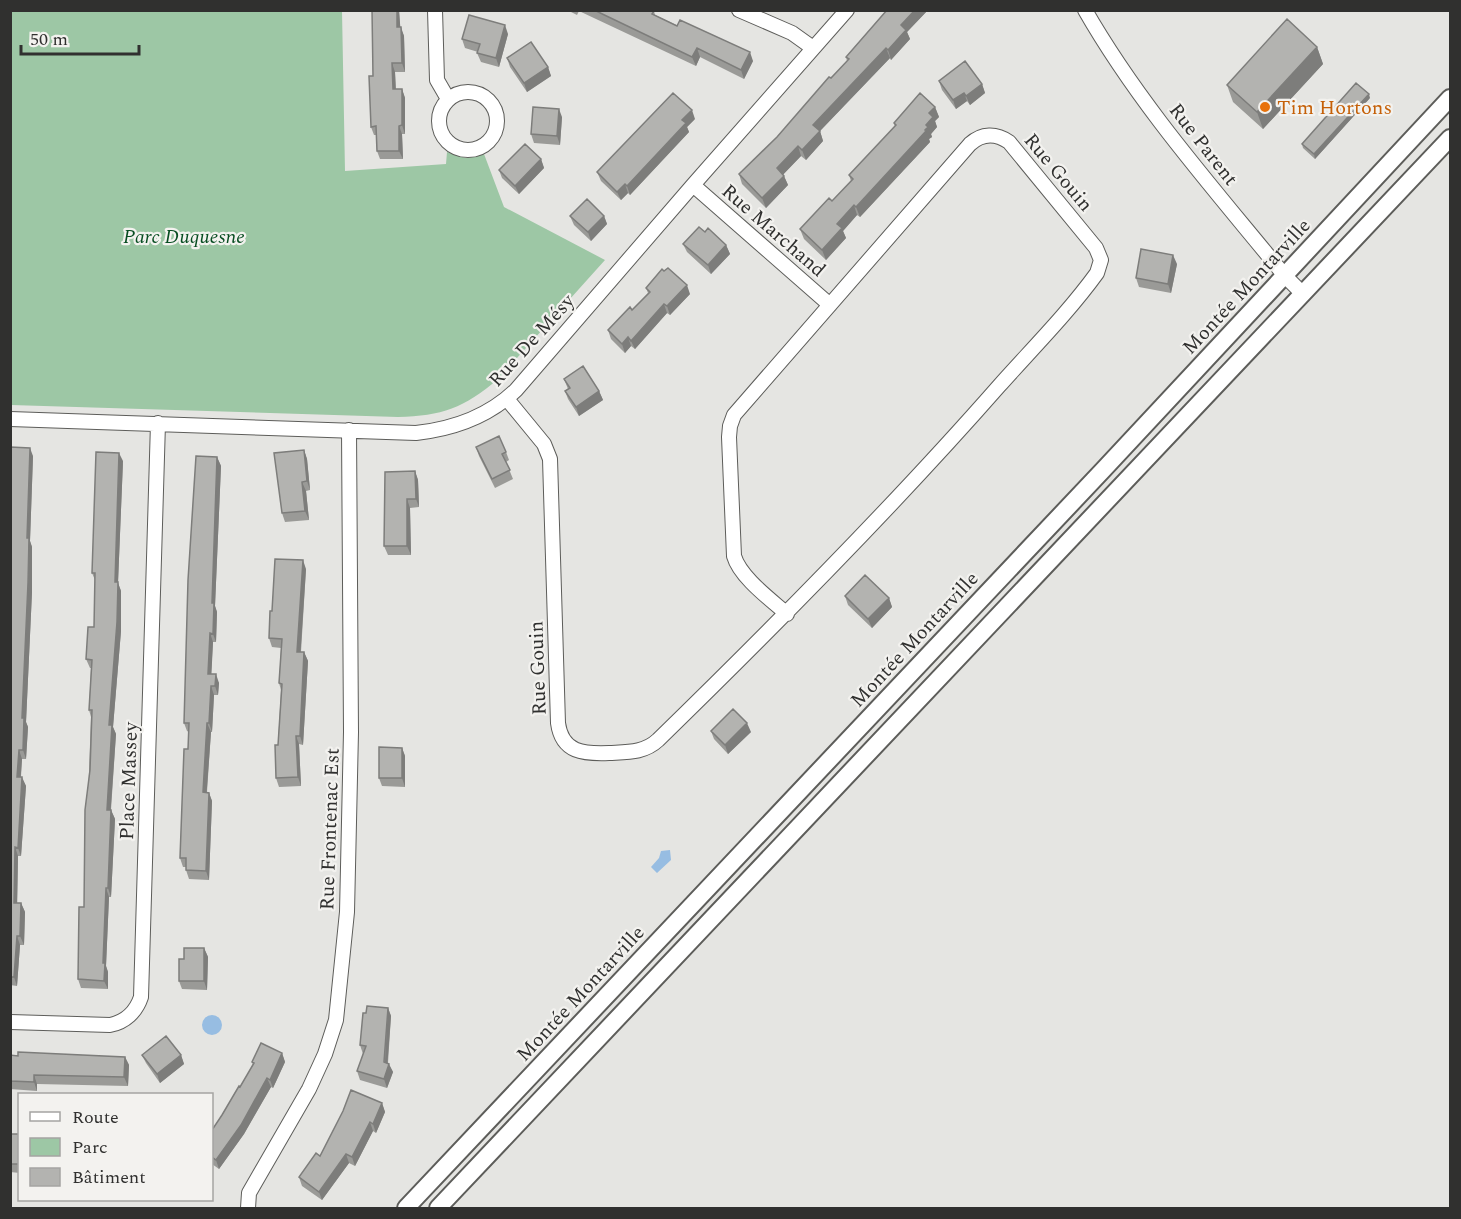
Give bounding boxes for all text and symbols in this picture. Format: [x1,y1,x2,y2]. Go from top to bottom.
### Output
scale bar [21,18,140,56]
text: 50 m [30,26,68,53]
place label: Tim Hortons [1277,93,1392,123]
street label: Rue Parent [1161,97,1245,192]
marker: Tim Hortons [1258,100,1272,114]
street label: Rue Gouin [1016,127,1100,218]
street label: Rue Marchand [715,177,832,285]
street label: Montée Montarville [1175,212,1318,362]
park label: Parc Duquesne [123,222,245,252]
street label: Rue De Mésy [482,286,583,394]
street label: Montée Montarville [843,565,986,715]
street label: Rue Gouin [521,620,555,716]
street label: Place Massey [112,720,146,841]
street label: Rue Frontenac Est [312,747,348,911]
street label: Montée Montarville [509,919,652,1069]
legend [18,1093,213,1201]
text: Route [72,1104,119,1131]
text: Parc [72,1134,108,1161]
text: Bâtiment [72,1164,146,1191]

